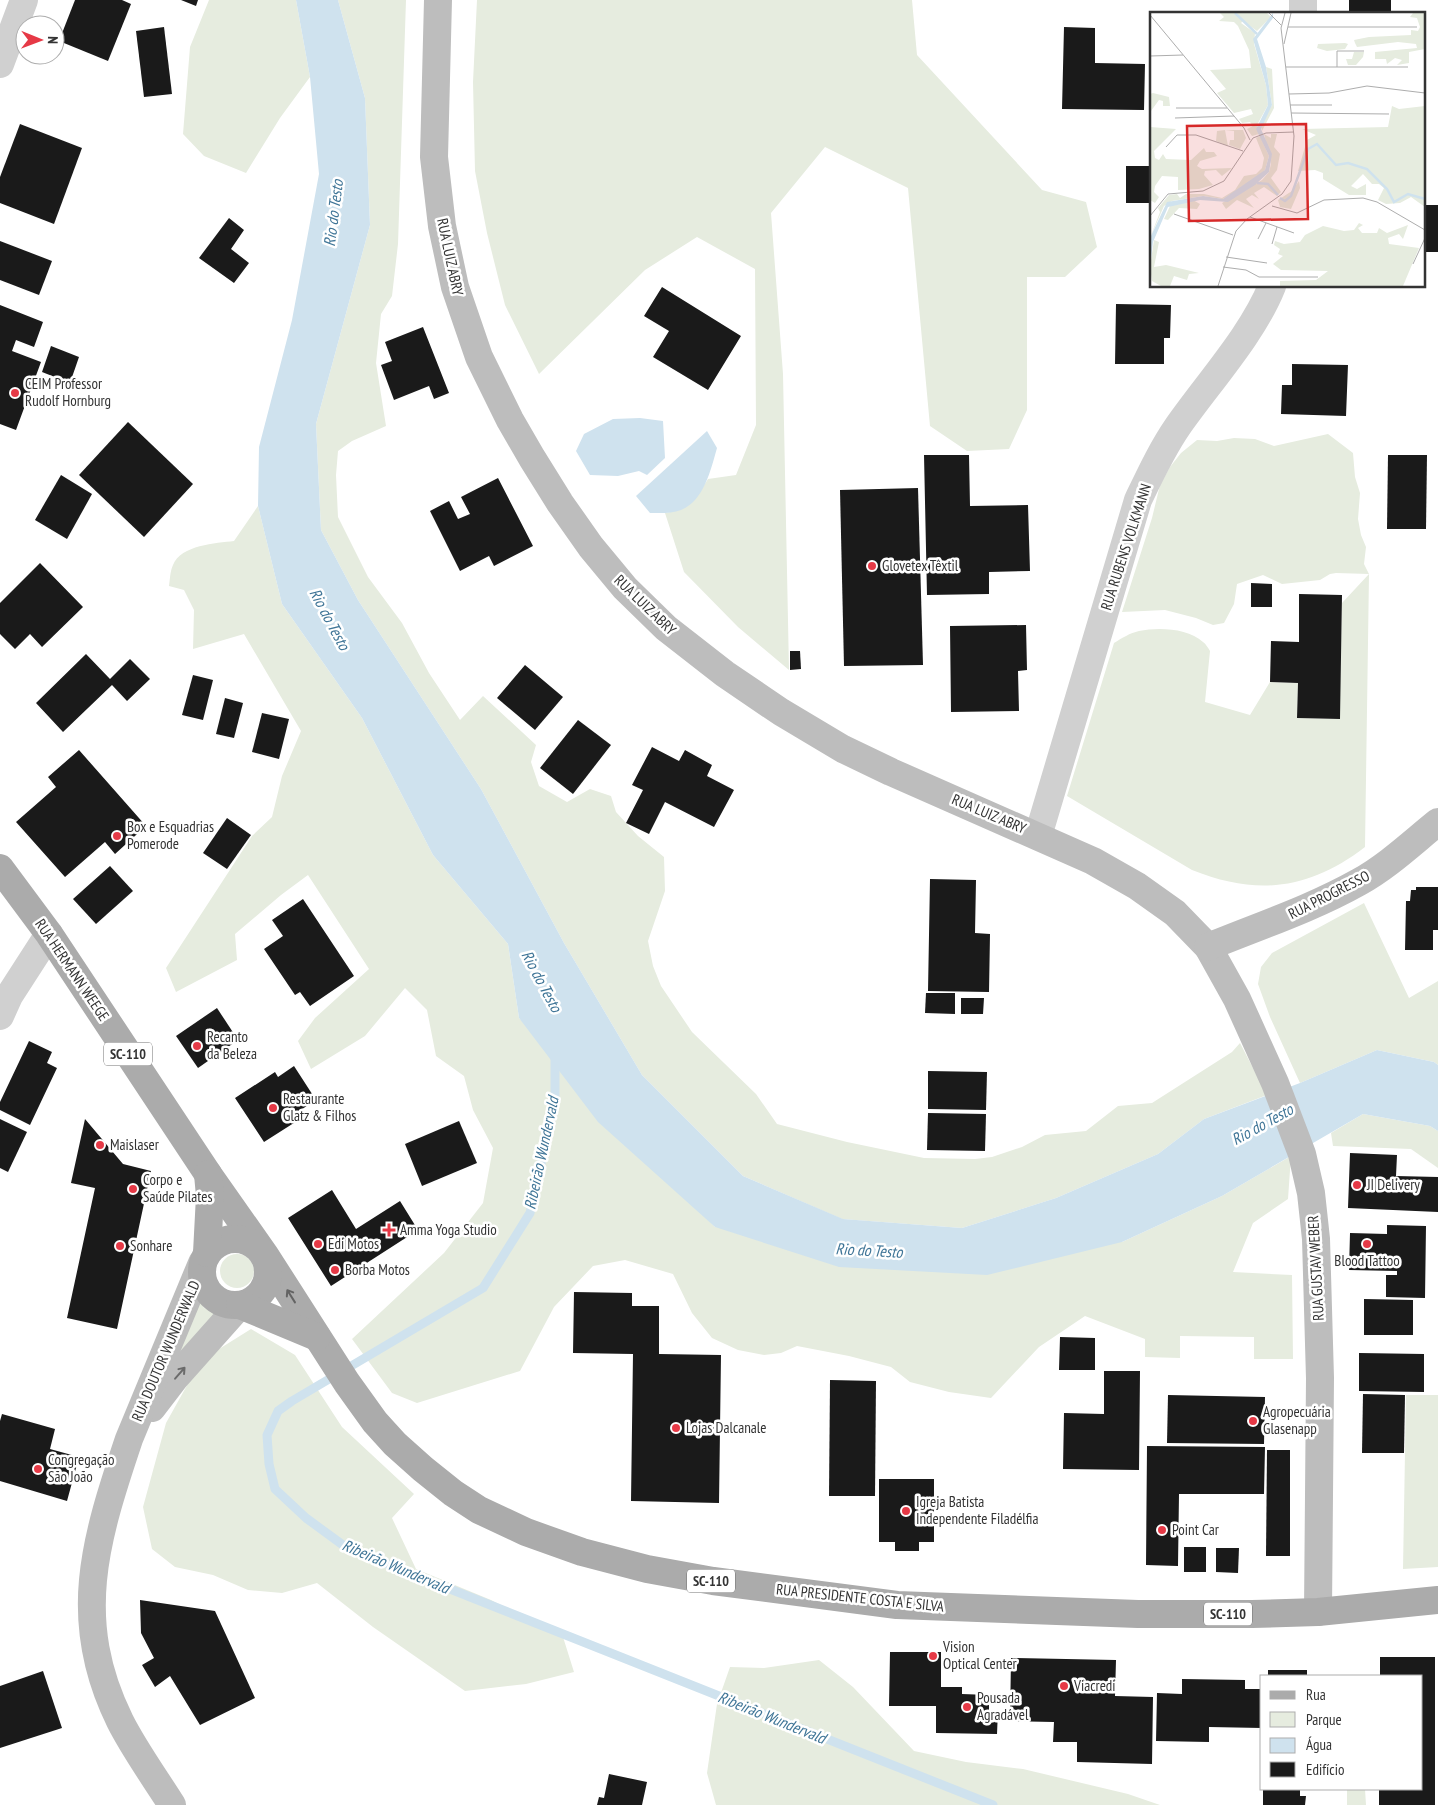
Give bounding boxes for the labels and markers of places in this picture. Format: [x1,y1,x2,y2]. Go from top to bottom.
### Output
place label: CEIM Professor Rudolf Hornburg [25,374,111,410]
marker: CEIM Professor Rudolf Hornburg [9,387,21,399]
place label: Glovetex Têxtil [882,556,959,575]
marker: Glovetex Têxtil [866,560,878,572]
place label: Box e Esquadrias Pomerode [127,817,214,853]
marker: Box e Esquadrias Pomerode [111,830,123,842]
place label: Recanto da Beleza [207,1027,257,1063]
marker: Recanto da Beleza [191,1040,203,1052]
place label: Restaurante Glatz & Filhos [283,1089,356,1125]
marker: Restaurante Glatz & Filhos [267,1102,279,1114]
place label: Maislaser [110,1135,160,1154]
marker: Maislaser [94,1139,106,1151]
place label: Corpo e Saúde Pilates [143,1170,213,1206]
place label: JI Delivery [1366,1175,1420,1194]
marker: JI Delivery [1351,1179,1363,1191]
marker: Corpo e Saúde Pilates [127,1183,139,1195]
place label: Amma Yoga Studio [400,1220,497,1239]
marker: Amma Yoga Studio [382,1223,396,1237]
place label: Edi Motos [328,1234,379,1253]
place label: Sonhare [130,1236,172,1255]
marker: Edi Motos [312,1238,324,1250]
marker: Blood Tattoo [1361,1238,1373,1250]
marker: Sonhare [114,1240,126,1252]
place label: Blood Tattoo [1334,1251,1400,1270]
place label: Borba Motos [345,1260,410,1279]
marker: Borba Motos [329,1264,341,1276]
place label: Agropecuária Glasenapp [1263,1402,1331,1438]
marker: Agropecuária Glasenapp [1247,1415,1259,1427]
place label: Lojas Dalcanale [686,1418,767,1437]
marker: Lojas Dalcanale [670,1422,682,1434]
place label: Congregação São João [48,1450,114,1486]
marker: Congregação São João [32,1463,44,1475]
place label: Igreja Batista Independente Filadélfia [916,1492,1038,1528]
marker: Igreja Batista Independente Filadélfia [900,1505,912,1517]
place label: Point Car [1172,1520,1220,1539]
marker: Point Car [1156,1524,1168,1536]
place label: Vision Optical Center [942,1637,1018,1673]
marker: Vision Optical Center [927,1650,939,1662]
place label: Viacredi [1073,1676,1116,1695]
marker: Viacredi [1058,1680,1070,1692]
place label: Pousada Agradável [977,1688,1029,1724]
marker: Pousada Agradável [961,1701,973,1713]

